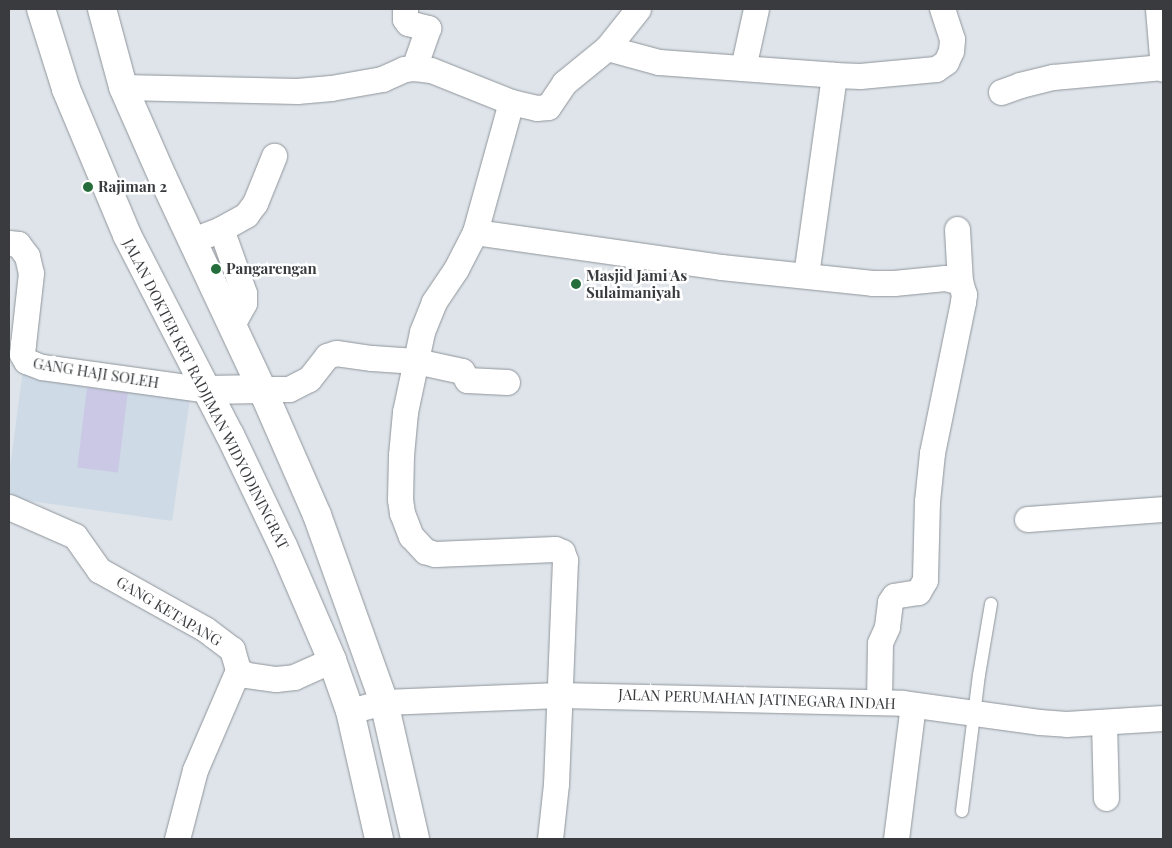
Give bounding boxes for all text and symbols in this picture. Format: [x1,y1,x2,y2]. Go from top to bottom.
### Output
place label: Rajiman 2 [98,178,167,196]
marker: Rajiman 2 [82,181,94,193]
street label: JALAN DOKTER KRT RADJIMAN WIDYODININGRAT [119,235,293,553]
place label: Pangarengan [226,260,317,278]
marker: Pangarengan [210,263,222,275]
place label: Masjid Jami As Sulaimaniyah [586,266,688,301]
marker: Masjid Jami As Sulaimaniyah [570,278,582,290]
street label: GANG HAJI SOLEH [32,354,160,392]
street label: GANG KETAPANG [113,573,225,649]
street label: JALAN PERUMAHAN JATINEGARA INDAH [618,685,896,713]

